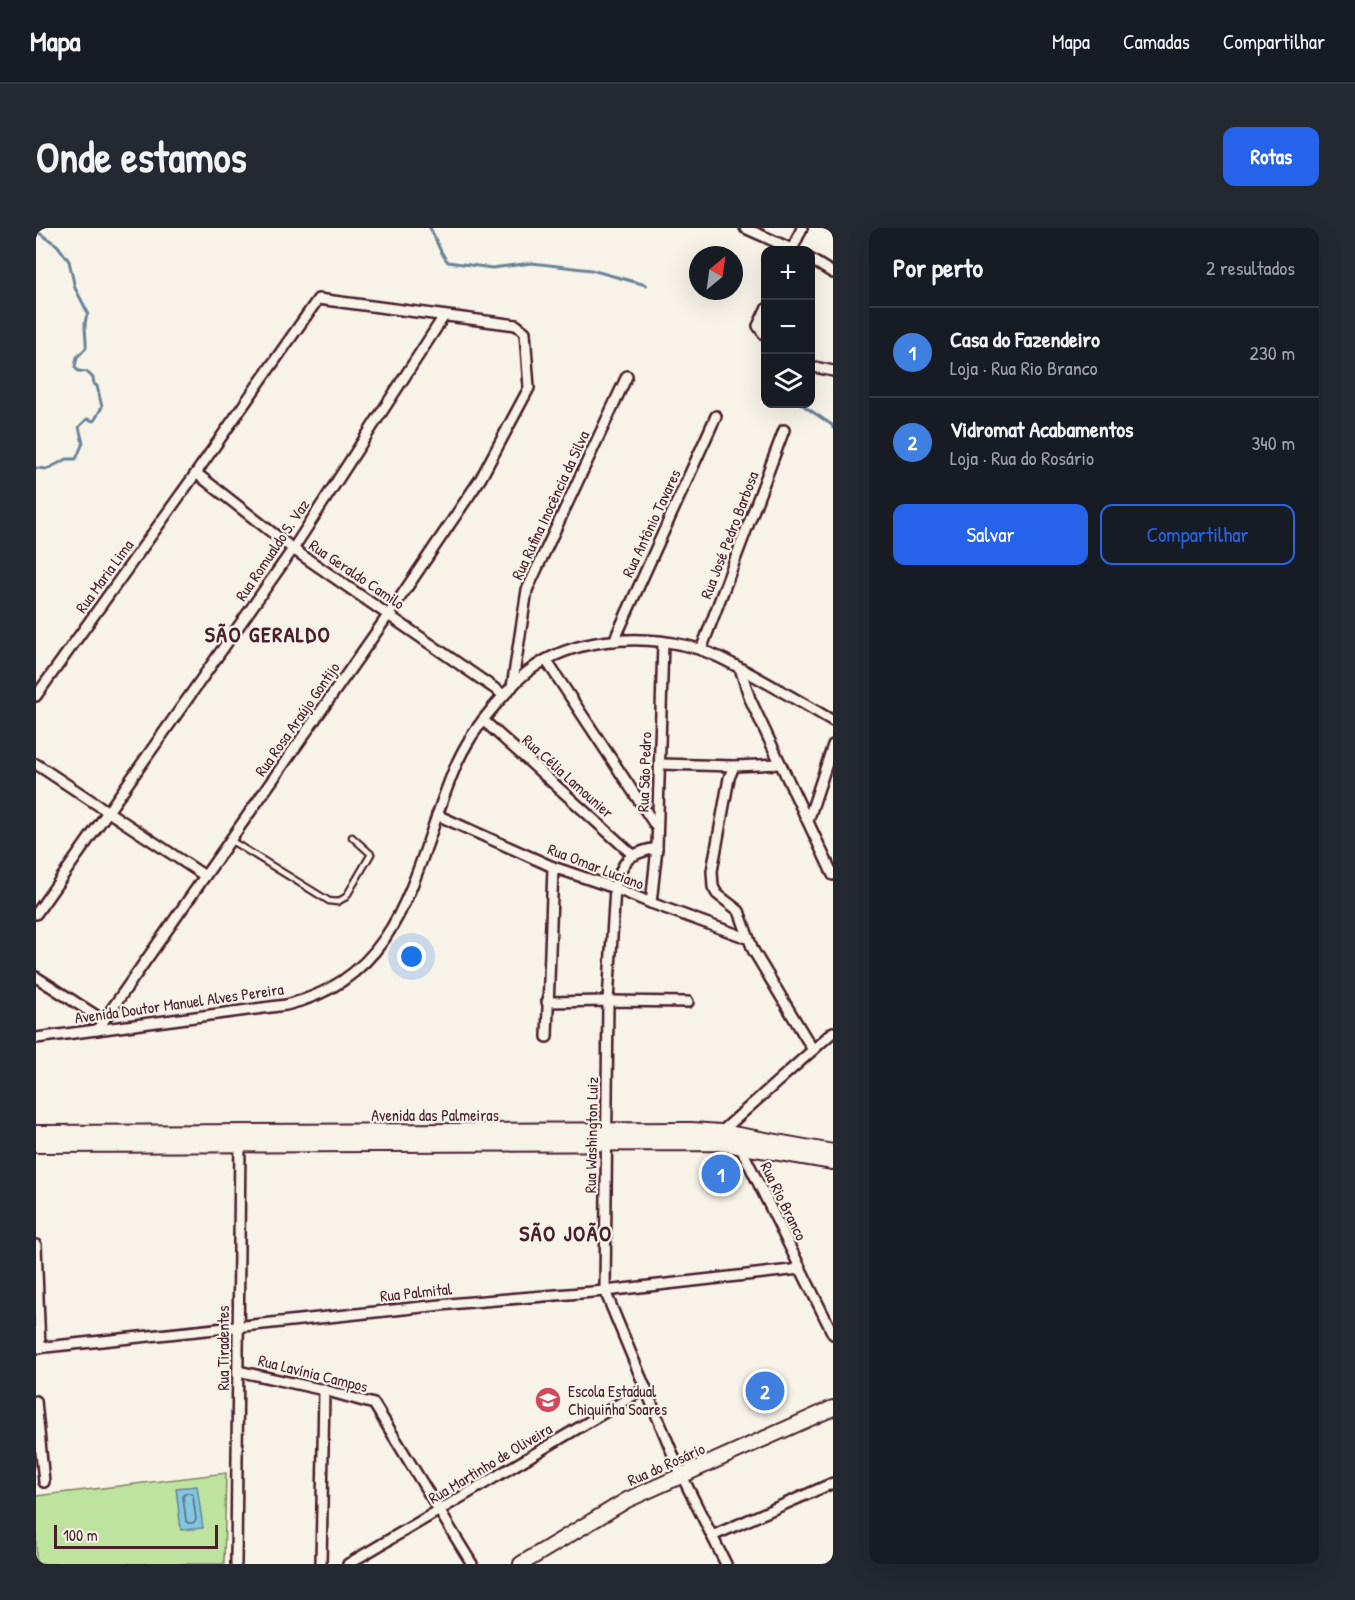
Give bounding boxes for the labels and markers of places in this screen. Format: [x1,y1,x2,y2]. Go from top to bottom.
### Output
pin: 1 [702,1152,740,1196]
pin: 2 [746,1368,784,1414]
place label: Escola Estadual Chiquinha Soares [568,1380,667,1420]
school or university icon: Escola Estadual Chiquinha Soares [533,1385,563,1415]

